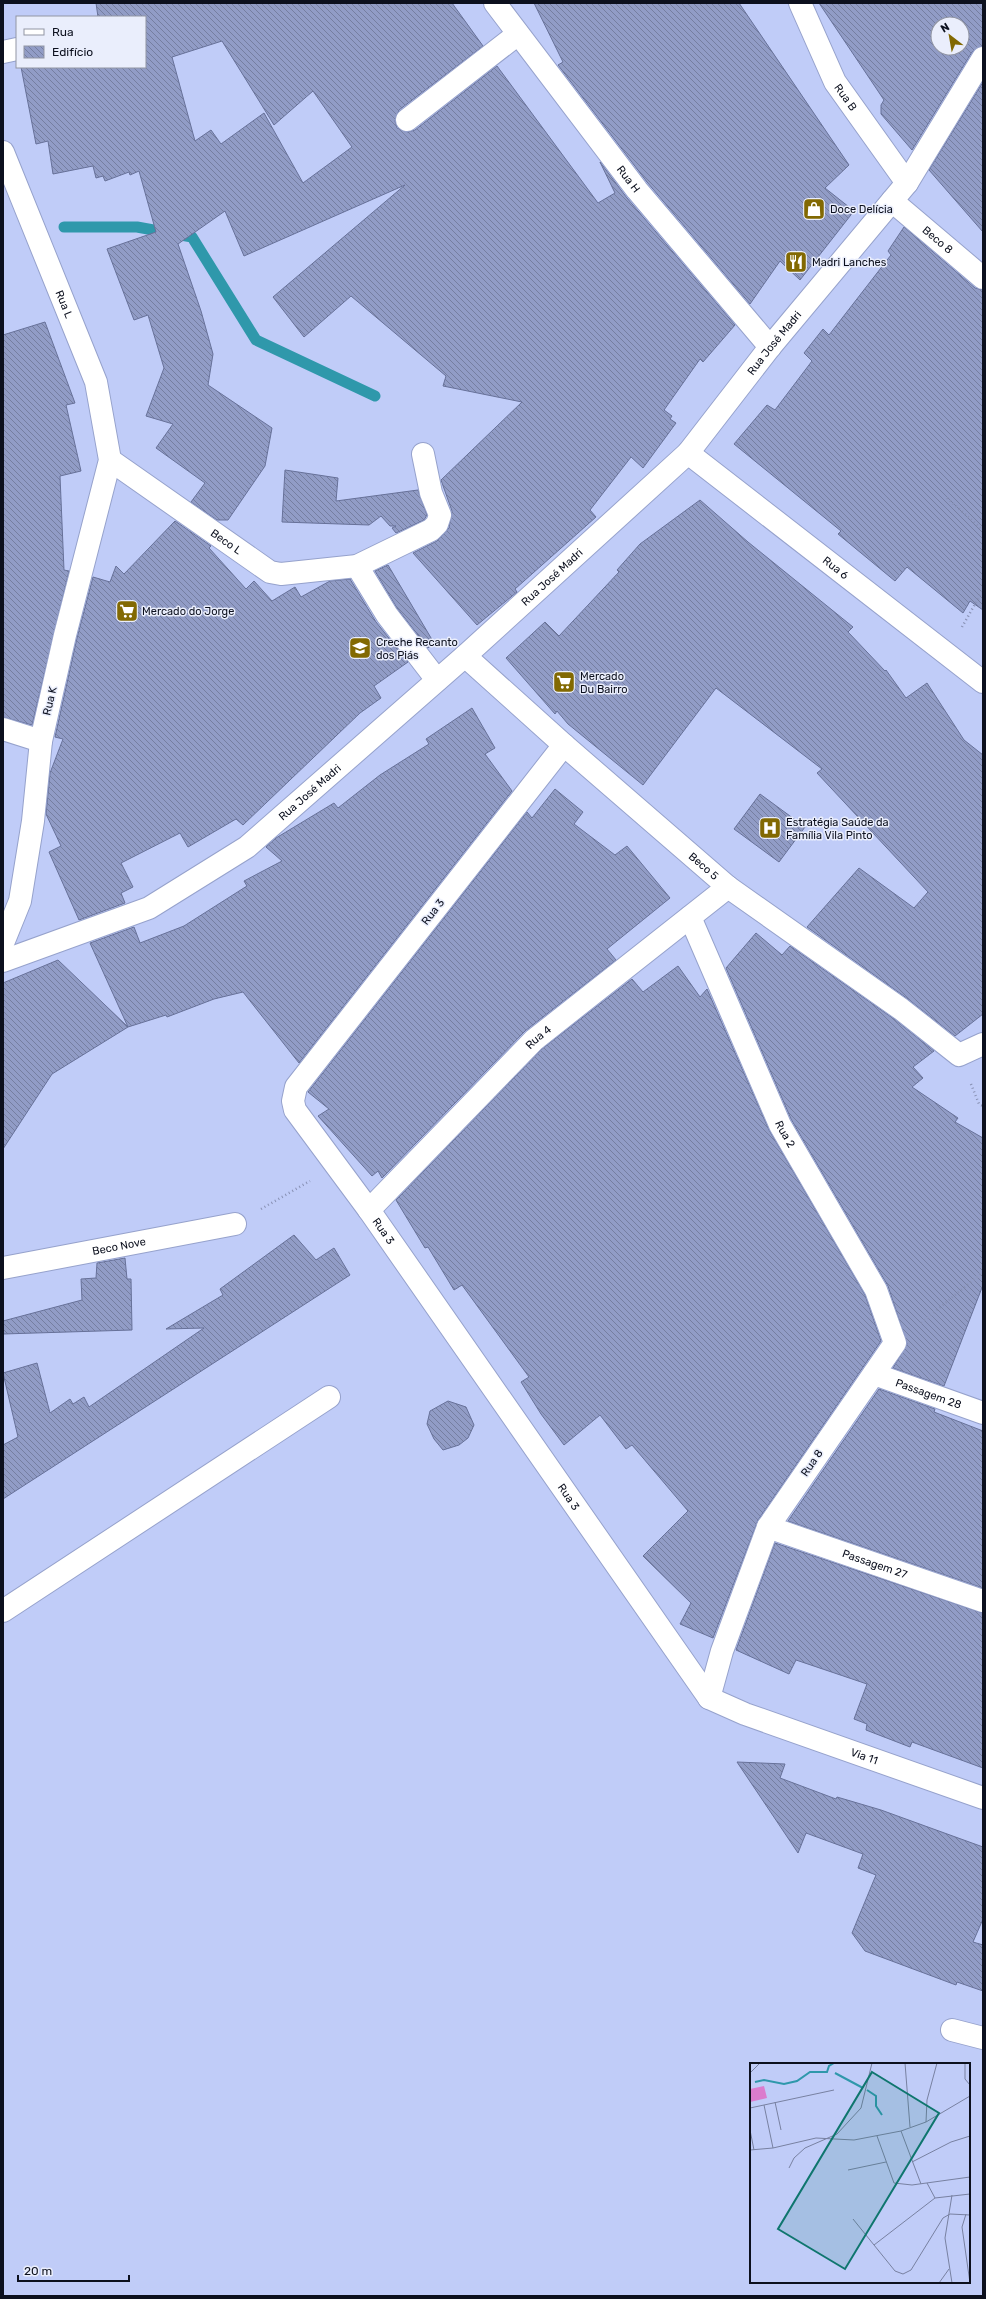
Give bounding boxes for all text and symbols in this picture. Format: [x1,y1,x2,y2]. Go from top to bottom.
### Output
legend [16,16,146,68]
north arrow [930,16,970,56]
text: N [938,20,952,35]
text: Rua [52,25,74,39]
text: Edifício [52,45,93,59]
street label: Rua B [832,81,860,113]
street label: Rua H [614,163,643,195]
shop icon: Doce Delícia [801,196,827,222]
place label: Doce Delícia [830,203,893,216]
street label: Beco 8 [920,223,956,256]
restaurant icon: Madri Lanches [783,249,809,275]
place label: Madri Lanches [812,256,887,269]
street label: Rua L [53,288,76,320]
street label: Rua José Madri [744,308,804,377]
street label: Beco L [208,526,244,557]
street label: Rua José Madri [518,546,585,608]
street label: Rua 6 [820,554,852,582]
supermarket icon: Mercado do Jorge [114,598,140,624]
place label: Mercado do Jorge [142,605,234,618]
school or university icon: Creche Recanto dos Piás [347,635,373,661]
place label: Creche Recanto dos Piás [376,636,458,662]
supermarket icon: Mercado Du Bairro [551,669,577,695]
place label: Mercado Du Bairro [580,670,628,696]
street label: Rua K [40,685,60,717]
street label: Rua José Madri [276,761,343,823]
hospital icon: Estratégia Saúde da Família Vila Pinto [757,815,783,841]
place label: Estratégia Saúde da Família Vila Pinto [786,816,889,842]
street label: Beco 5 [686,850,722,883]
street label: Rua 3 [419,896,447,928]
street label: Rua 4 [523,1023,554,1051]
street label: Rua 2 [772,1119,798,1150]
street label: Rua 3 [370,1215,398,1247]
street label: Beco Nove [91,1235,147,1257]
street label: Passagem 28 [894,1376,963,1411]
street label: Rua 8 [798,1447,826,1479]
street label: Rua 3 [555,1481,583,1513]
street label: Passagem 27 [841,1547,909,1581]
street label: Via 11 [849,1745,880,1767]
inset map [750,2063,970,2283]
scale bar [18,2257,129,2283]
text: 20 m [24,2264,52,2278]

